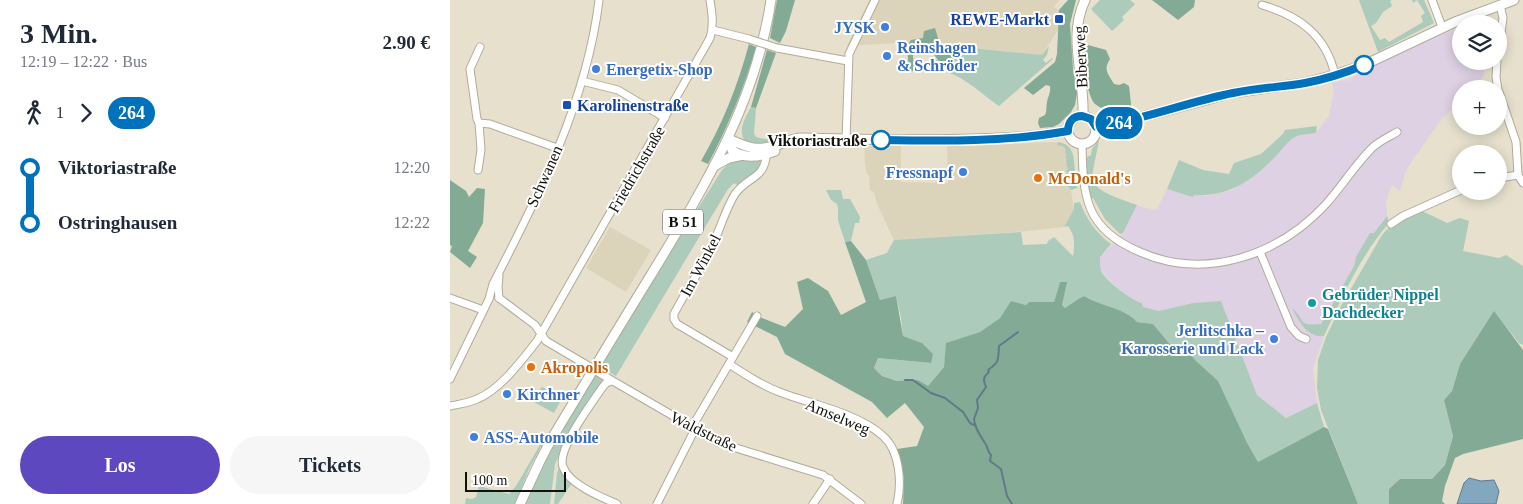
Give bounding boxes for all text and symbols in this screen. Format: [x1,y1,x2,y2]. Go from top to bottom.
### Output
place label: REWE-Markt [950,11,1050,28]
marker: REWE-Markt [1053,13,1065,25]
map controls [1452,15,1507,200]
button: layers [1452,15,1507,70]
text: 3 Min. [20,18,98,49]
place label: JYSK [834,19,876,36]
marker: JYSK [879,21,891,33]
street label: Biberweg [1070,25,1092,88]
text: 2.90 € [383,32,430,53]
place label: Reinshagen & Schröder [897,39,977,74]
marker: Reinshagen & Schröder [881,50,893,62]
text: 12:19 – 12:22 · Bus [20,53,147,70]
unlabelled marker [1354,55,1374,75]
place label: Energetix-Shop [606,61,713,79]
marker: Energetix-Shop [590,63,602,75]
button: + [1452,80,1507,135]
place label: Karolinenstraße [577,97,689,114]
icon: walk [20,99,48,127]
icon: forward [72,99,100,127]
marker: Karolinenstraße [561,99,573,111]
text: 264 [118,103,145,123]
text: 1 [56,104,64,121]
line badge: 264 [1090,107,1148,139]
text: 264 [1106,113,1133,133]
street label: Friedrichstraße [605,123,668,215]
marker: Viktoriastraße [871,130,891,150]
place label: Viktoriastraße [767,132,867,149]
street label: Schwanen [523,143,566,210]
button: − [1452,145,1507,200]
text: Viktoriastraße [58,157,177,178]
text: 12:20 [394,159,430,176]
place label: Fressnapf [886,164,954,182]
marker: Fressnapf [957,166,969,178]
place label: McDonald's [1048,170,1131,187]
marker: McDonald's [1032,172,1044,184]
road number: B 51 [663,210,703,234]
text: Ostringhausen [58,212,177,233]
text: 12:22 [394,214,430,231]
street label: Im Winkel [677,231,724,299]
place label: Gebrüder Nippel Dachdecker [1322,286,1439,321]
marker: Gebrüder Nippel Dachdecker [1306,297,1318,309]
place label: Jerlitschka – Karosserie und Lack [1121,322,1265,357]
marker: Jerlitschka – Karosserie und Lack [1268,333,1280,345]
place label: Akropolis [541,359,608,377]
marker: Akropolis [525,361,537,373]
place label: Kirchner [517,386,580,403]
marker: Kirchner [501,388,513,400]
street label: Amselweg [803,395,873,439]
street label: Waldstraße [668,408,740,455]
place label: ASS-Automobile [484,429,599,446]
marker: ASS-Automobile [468,431,480,443]
button: Los [20,436,220,494]
button: Tickets [230,436,430,494]
scale bar [465,469,566,492]
text: 100 m [472,473,507,488]

